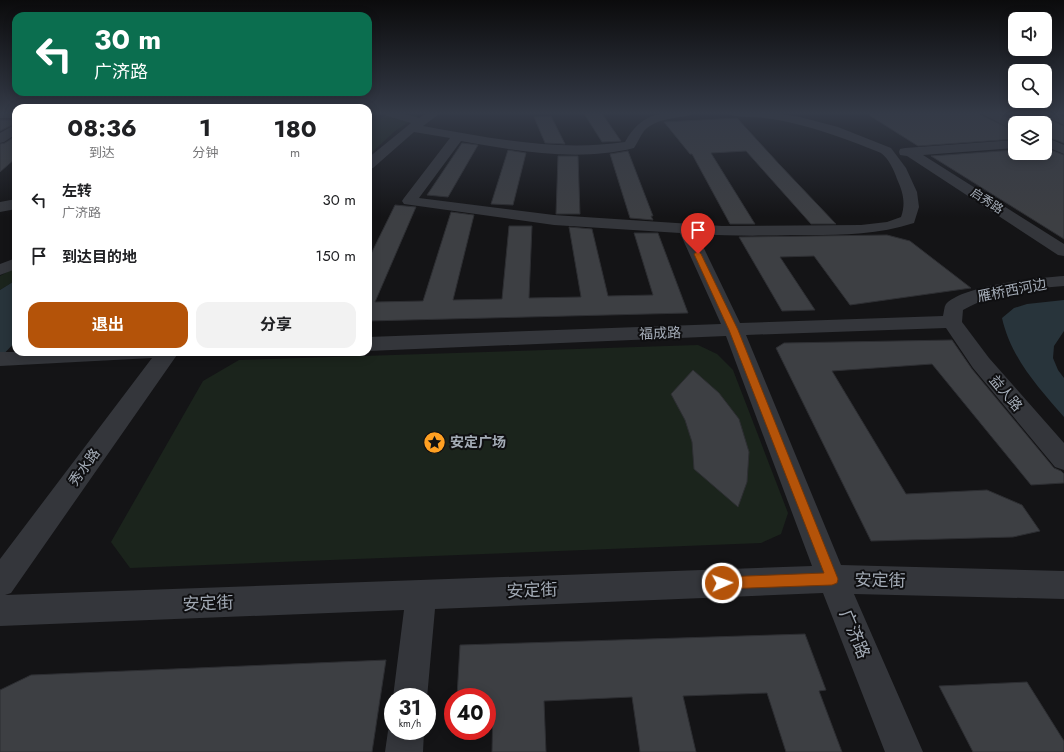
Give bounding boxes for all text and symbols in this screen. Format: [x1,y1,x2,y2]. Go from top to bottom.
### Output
map controls [1008,12,1052,160]
button: sound [1008,12,1052,56]
text: 30 m [94,19,161,60]
icon: left [28,28,80,80]
text: 广济路 [94,59,148,85]
button: search [1008,64,1052,108]
text: 08:36 [67,110,137,145]
text: 1 [199,110,211,145]
text: 180 [274,111,317,146]
button: layers [1008,116,1052,160]
text: 到达 [89,143,115,162]
text: 分钟 [192,143,218,162]
text: m [290,143,300,162]
text: 左转 [62,180,92,202]
street label: 启秀路 [967,184,1007,218]
icon: left [28,189,50,211]
text: 30 m [323,189,356,211]
text: 广济路 [62,203,101,222]
pin [681,213,715,254]
icon: arrive [687,219,709,241]
icon: arrive [28,245,50,267]
text: 150 m [316,245,356,267]
text: 到达目的地 [62,246,137,268]
street label: 雁桥西河边 [976,274,1048,306]
button: 退出 [28,302,188,348]
button: 分享 [196,302,356,348]
street label: 福成路 [639,322,681,344]
street label: 益人路 [985,370,1027,416]
place icon: 安定广场 [422,429,448,455]
place label: 安定广场 [450,432,506,452]
street label: 秀水路 [64,444,104,490]
position arrow [701,562,743,604]
street label: 安定街 [854,568,906,592]
street label: 安定街 [506,577,558,603]
street label: 安定街 [182,590,234,616]
street label: 广济路 [834,606,876,662]
speed limit sign: 40 [444,688,496,740]
text: 31 [399,694,421,723]
text: km/h [399,716,421,731]

